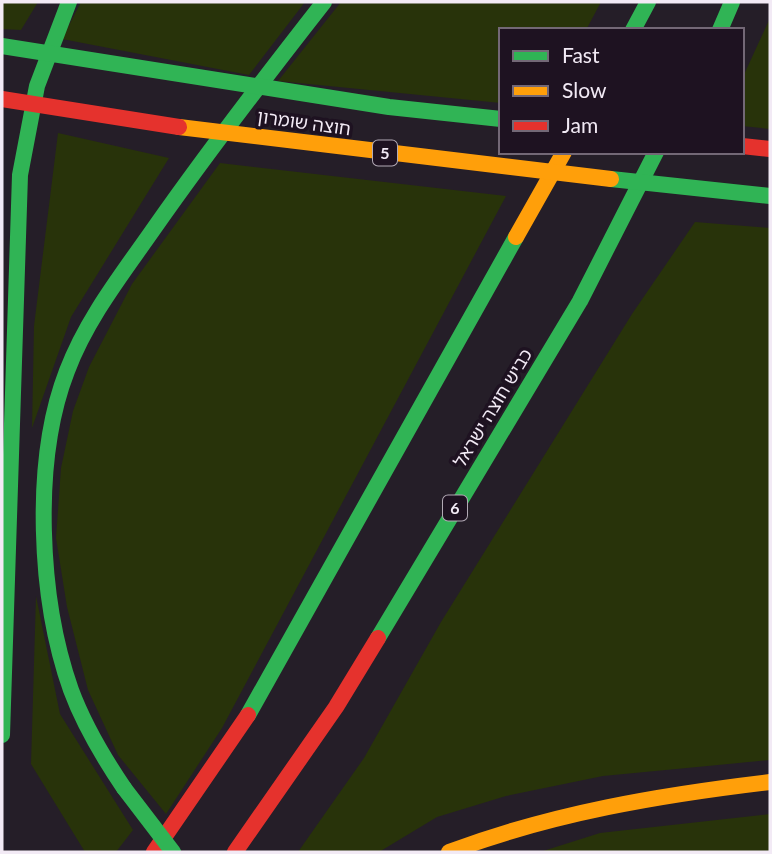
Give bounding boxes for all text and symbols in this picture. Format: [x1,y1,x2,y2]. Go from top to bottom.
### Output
legend [499,28,744,154]
text: Fast [562,42,600,67]
text: Slow [562,77,607,102]
street label: חוצה שומרון [256,105,352,139]
text: Jam [562,112,598,137]
road number: 5 [373,140,397,166]
street label: כביש חוצה ישראל [448,344,536,471]
road number: 6 [443,495,467,520]

